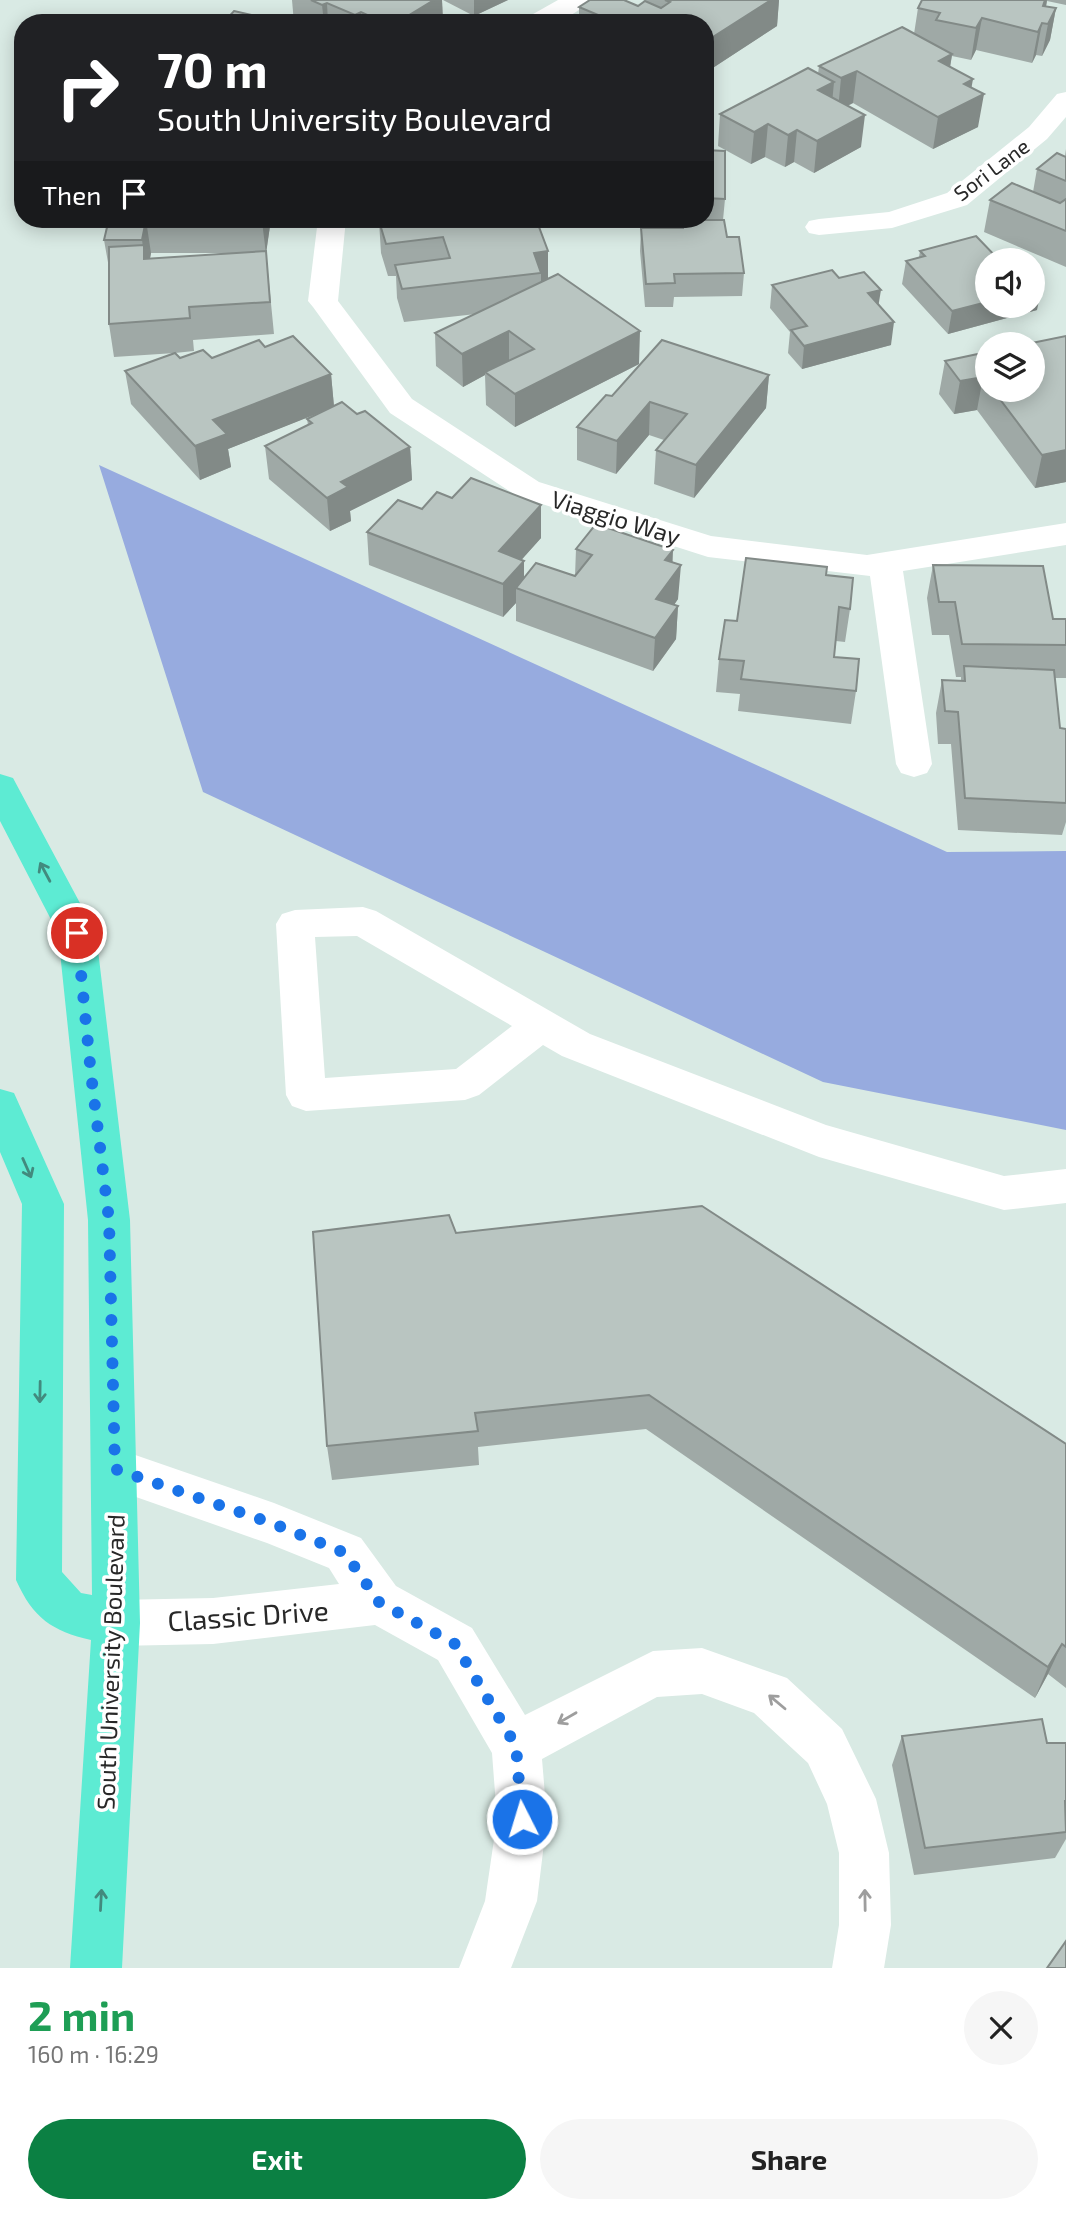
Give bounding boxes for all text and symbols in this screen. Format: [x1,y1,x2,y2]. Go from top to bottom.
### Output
text: 70 m [157,39,268,98]
icon: right [42,42,133,133]
text: South University Boulevard [157,99,552,137]
street label: Sori Lane [948,133,1034,205]
icon: arrive [115,175,153,213]
text: Then [42,179,101,210]
map controls [975,248,1045,402]
button: sound [975,248,1045,318]
button: layers [975,332,1045,402]
street label: Viaggio Way [548,484,684,550]
one-way arrow [38,863,52,883]
pin [47,903,107,963]
icon: arrive [58,914,96,952]
one-way arrow [21,1156,34,1178]
one-way arrow [34,1380,47,1403]
street label: South University Boulevard [90,1514,130,1810]
street label: Classic Drive [166,1592,330,1638]
one-way arrow [768,1694,786,1710]
one-way arrow [557,1711,577,1725]
position arrow [485,1782,559,1856]
one-way arrow [94,1889,107,1912]
one-way arrow [858,1889,872,1912]
text: 2 min [28,1989,135,2039]
button: close [964,1991,1038,2065]
text: 160 m · 16:29 [28,2040,159,2068]
button: Exit [28,2119,526,2199]
button: Share [540,2119,1038,2199]

